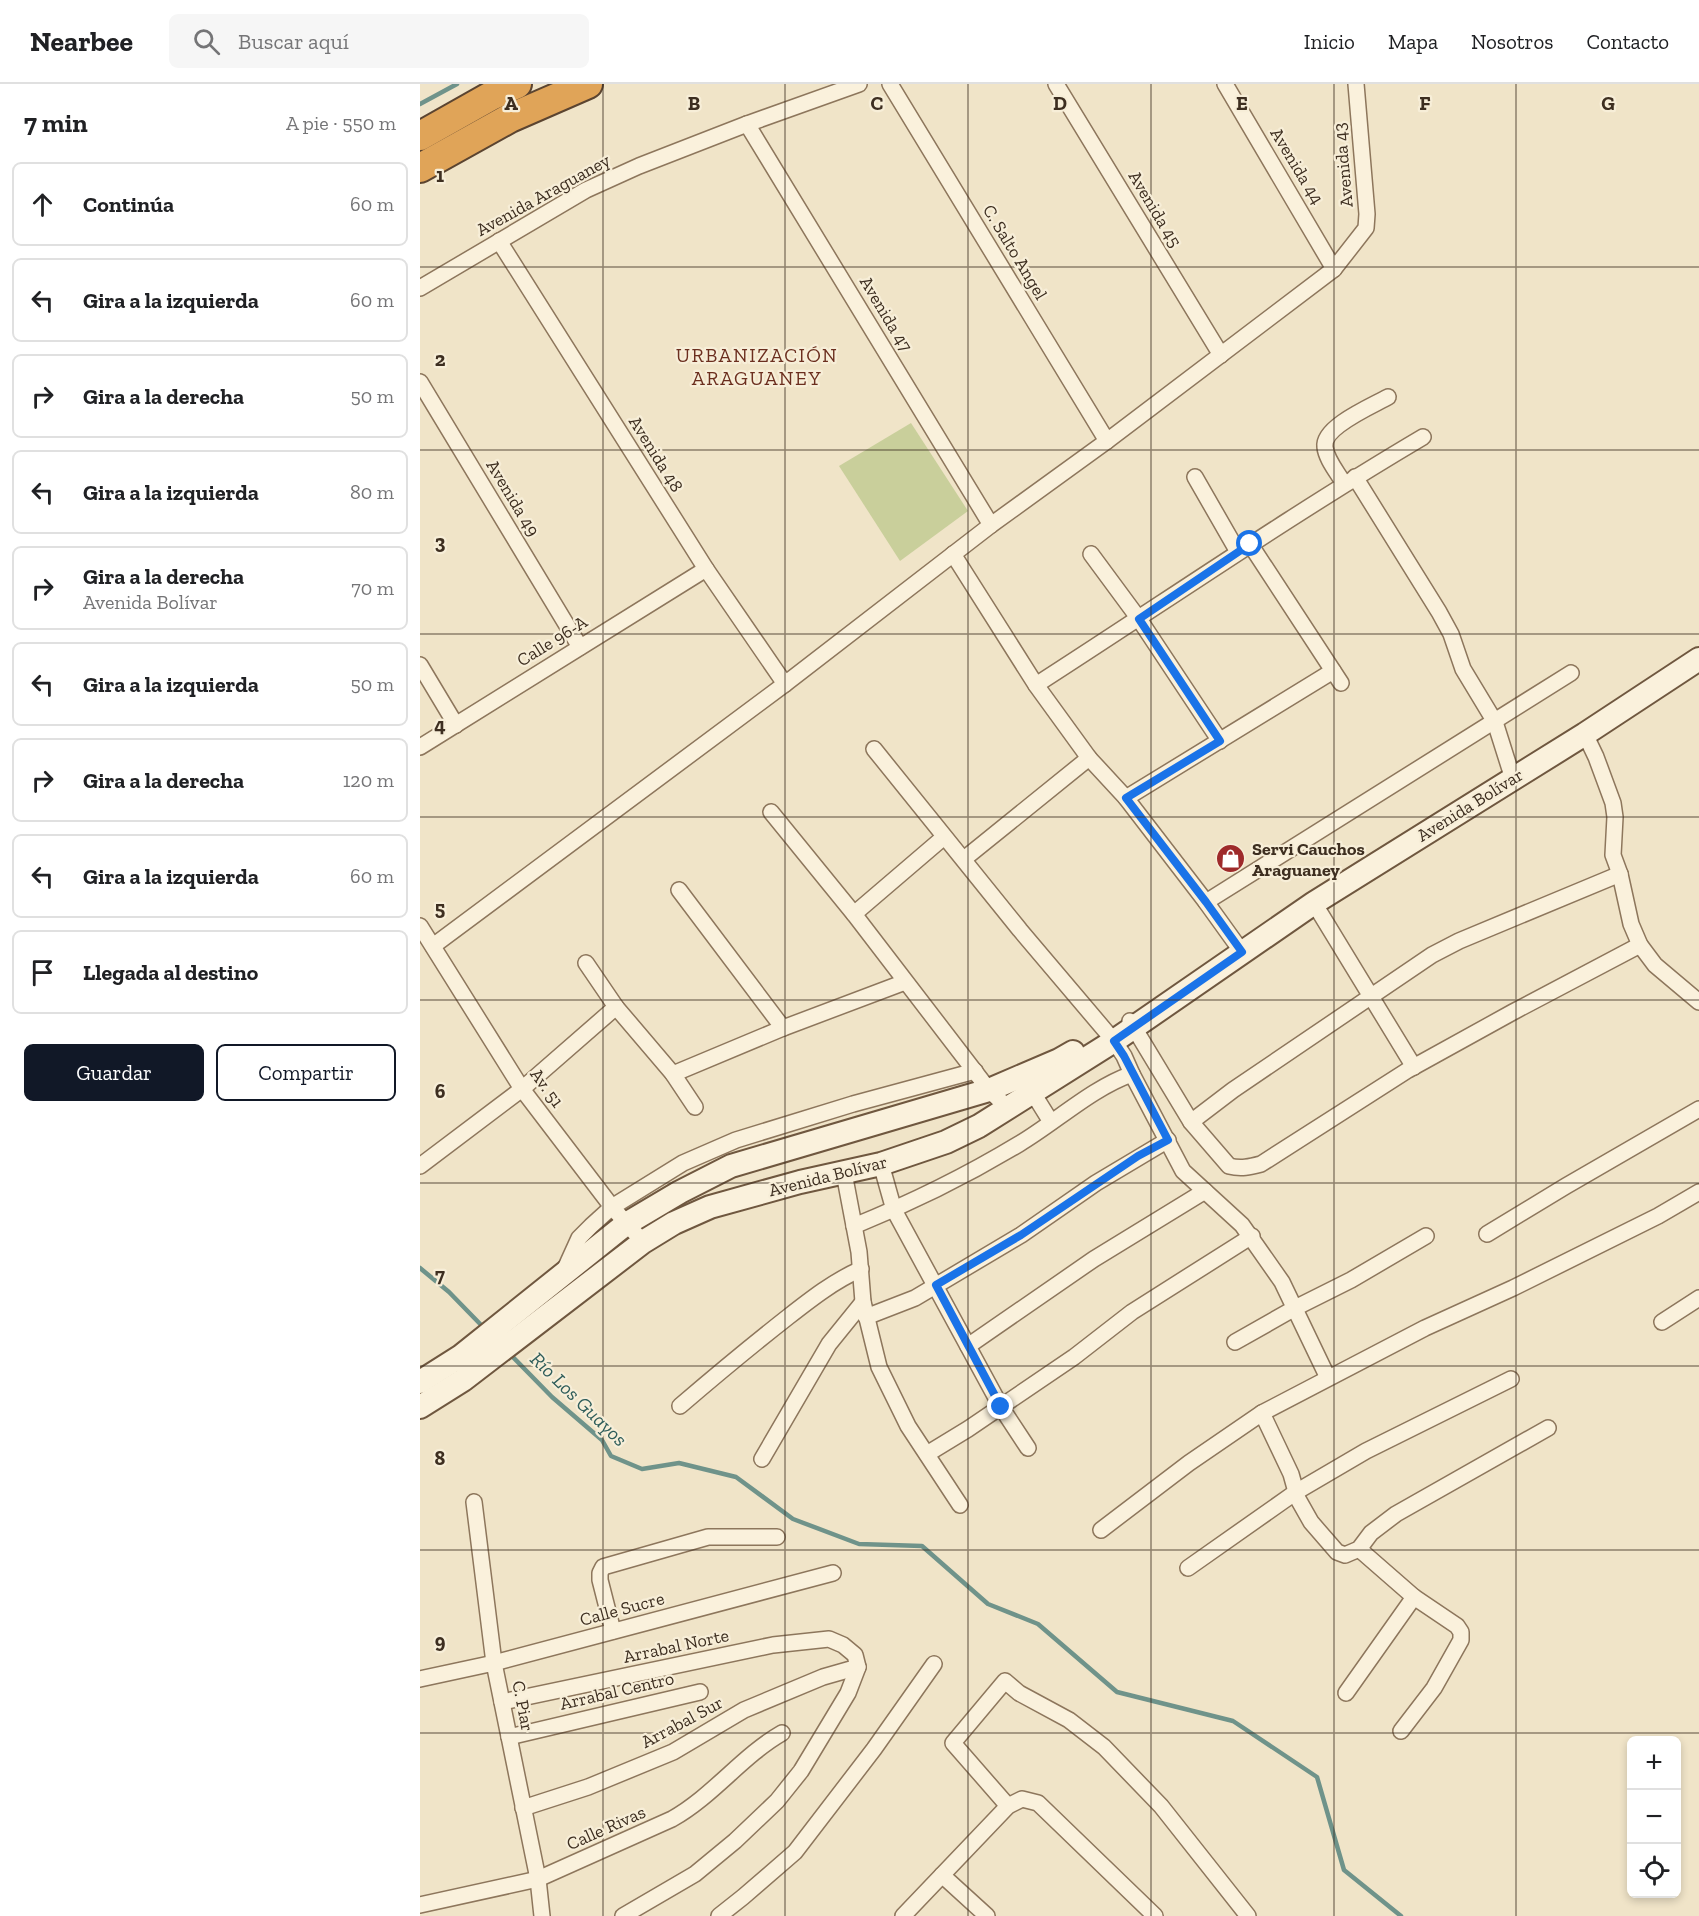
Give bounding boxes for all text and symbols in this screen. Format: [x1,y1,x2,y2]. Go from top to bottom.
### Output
search box [169,14,589,68]
text: Nearbee [30,25,133,58]
icon: search [190,25,223,58]
text: Buscar aquí [238,28,349,55]
text: Inicio [1304,29,1355,54]
text: Mapa [1388,29,1438,54]
text: Nosotros [1471,29,1553,54]
text: Contacto [1586,29,1669,54]
text: A [504,91,518,115]
text: B [688,91,700,115]
text: C [871,91,884,115]
text: D [1053,91,1067,115]
text: E [1236,91,1248,115]
text: F [1419,91,1431,115]
text: G [1601,91,1615,115]
text: 7 min [24,107,88,139]
text: A pie · 550 m [286,111,396,135]
street label: Avenida 43 [1328,122,1358,208]
street label: Avenida 44 [1266,124,1329,209]
street label: Avenida Araguaney [472,149,615,241]
text: 1 [436,163,444,187]
street label: Avenida 45 [1124,167,1186,251]
icon: ahead [26,188,59,221]
text: Continúa [83,191,174,218]
text: 60 m [350,192,394,216]
street label: C. Salto Angel [978,200,1052,304]
street label: Avenida 47 [855,272,917,356]
icon: left [26,284,59,317]
text: Gira a la izquierda [83,287,259,314]
text: 60 m [350,288,394,312]
district label: URBANIZACIÓN ARAGUANEY [676,343,838,390]
text: 2 [435,347,446,371]
icon: right [26,380,59,413]
text: Gira a la derecha [83,383,244,410]
text: 50 m [350,384,394,408]
street label: Avenida 48 [624,412,688,496]
street label: Avenida 49 [482,456,544,540]
icon: left [26,476,59,509]
text: Gira a la izquierda [83,479,259,506]
text: 80 m [350,480,394,504]
text: 3 [435,530,446,554]
route start [1236,530,1262,556]
text: Gira a la derecha [83,563,244,590]
icon: right [26,572,59,605]
text: 70 m [351,576,394,600]
text: Avenida Bolívar [83,590,218,614]
street label: Calle 96-A [513,611,592,671]
icon: left [26,668,59,701]
text: Gira a la izquierda [83,671,259,698]
text: 50 m [350,672,394,696]
text: 4 [434,713,446,737]
icon: right [26,764,59,797]
street label: Avenida Bolívar [1413,764,1527,846]
text: Gira a la derecha [83,767,244,794]
text: 120 m [343,768,394,792]
place label: Servi Cauchos Araguaney [1252,838,1365,881]
shop icon: Servi Cauchos Araguaney [1215,843,1247,875]
icon: left [26,860,59,893]
text: Gira a la izquierda [83,863,259,890]
text: 60 m [350,864,394,888]
text: 5 [435,896,445,920]
icon: arrive [26,956,59,989]
text: Llegada al destino [83,959,258,986]
button: Guardar [24,1044,204,1101]
button: Compartir [216,1044,396,1101]
street label: Av. 51 [525,1064,569,1112]
text: 6 [435,1079,446,1103]
street label: Avenida Bolívar [766,1151,890,1201]
text: 7 [435,1263,445,1287]
water label: Río Los Guayos [526,1347,632,1451]
route end [987,1393,1013,1419]
text: 8 [435,1446,446,1470]
street label: Calle Sucre [577,1587,667,1631]
street label: Arrabal Norte [621,1624,731,1668]
text: 9 [435,1629,446,1653]
street label: Arrabal Centro [558,1667,676,1715]
street label: C. Piar [507,1679,539,1733]
street label: Arrabal Sur [637,1691,727,1753]
map controls [1627,1736,1681,1898]
button: + [1627,1736,1681,1790]
button: − [1627,1790,1681,1844]
street label: Calle Rivas [563,1801,649,1855]
button: locate [1627,1844,1681,1898]

